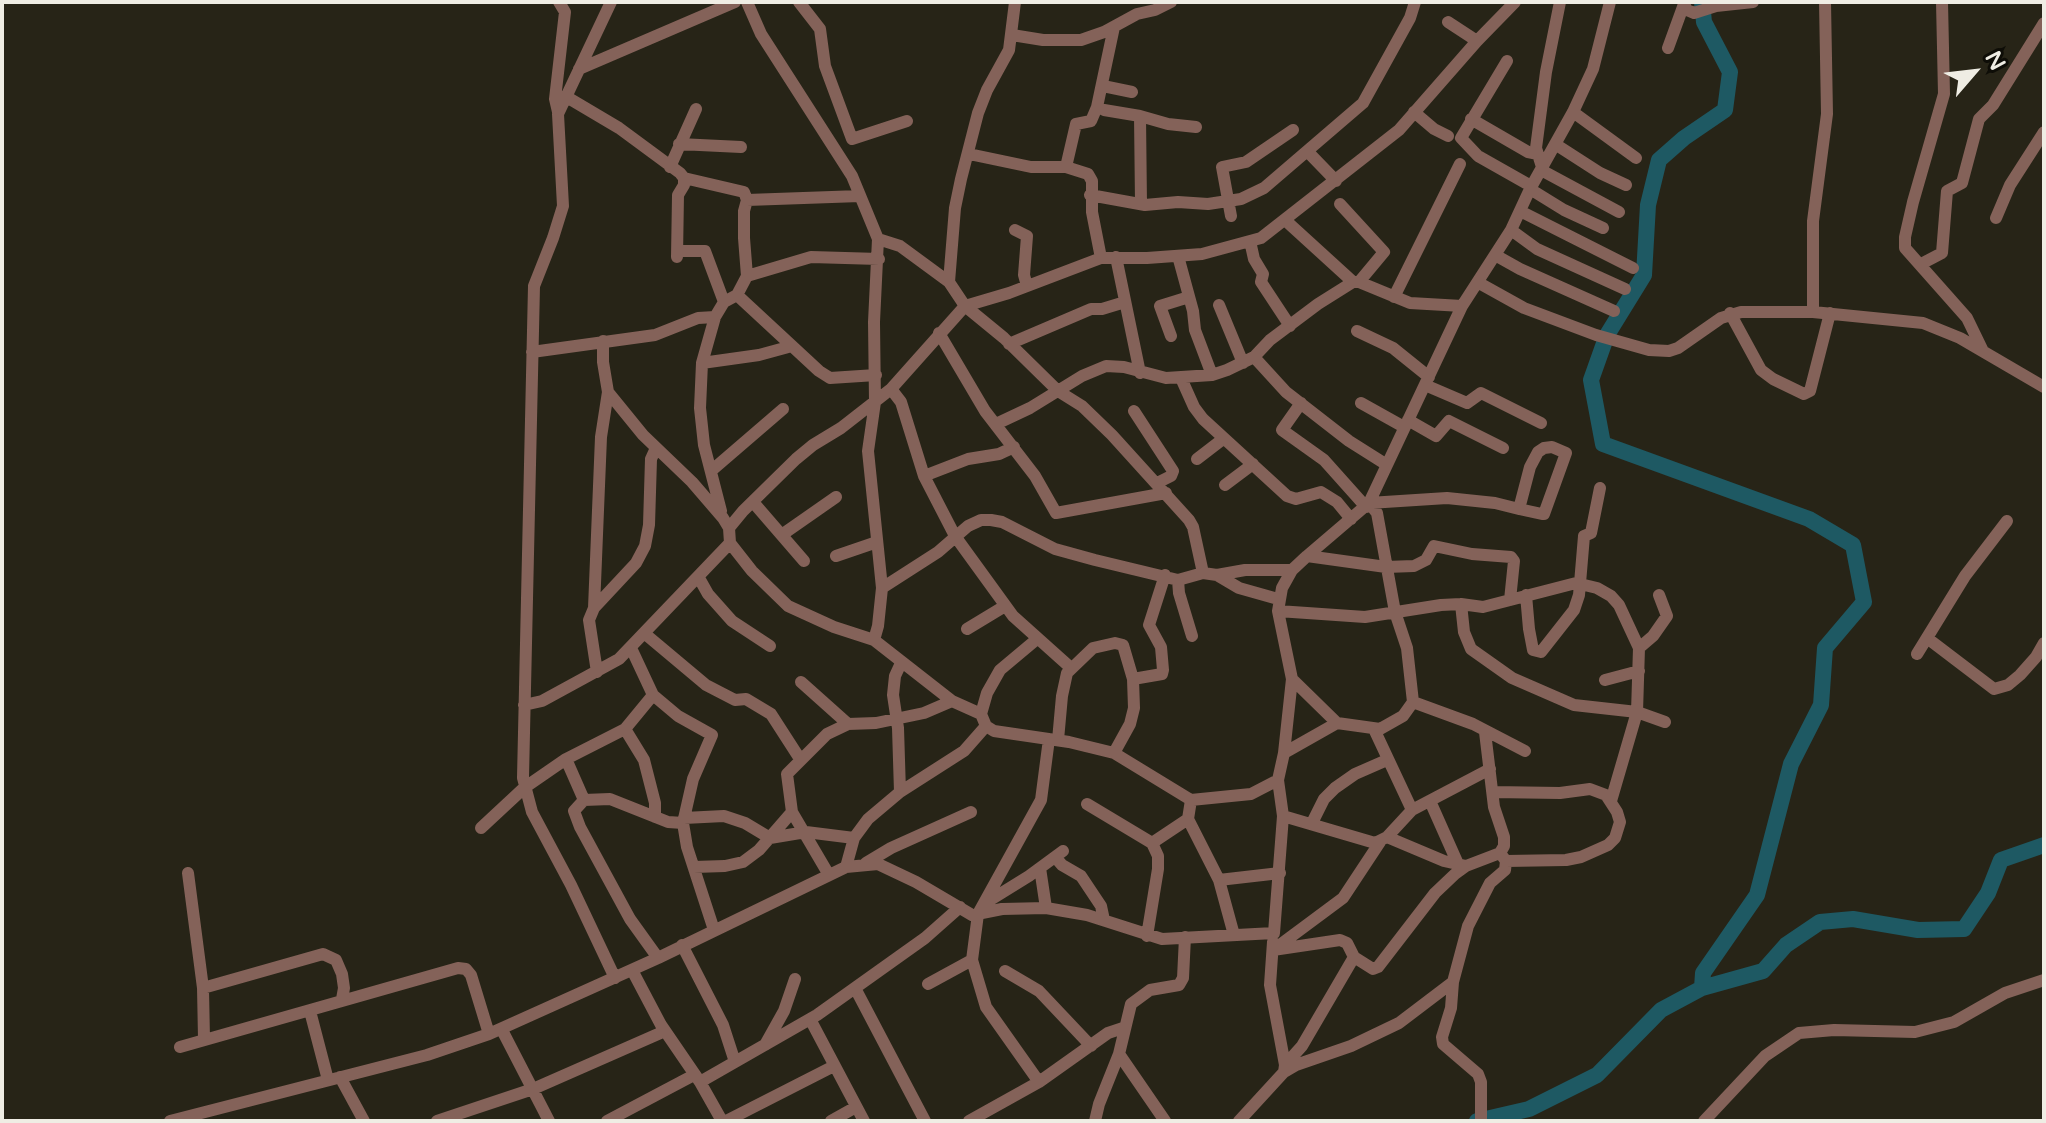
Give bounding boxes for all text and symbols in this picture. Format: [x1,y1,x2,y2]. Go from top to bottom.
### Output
north arrow [1934,32,2014,112]
text: N [1980,47,2011,75]

